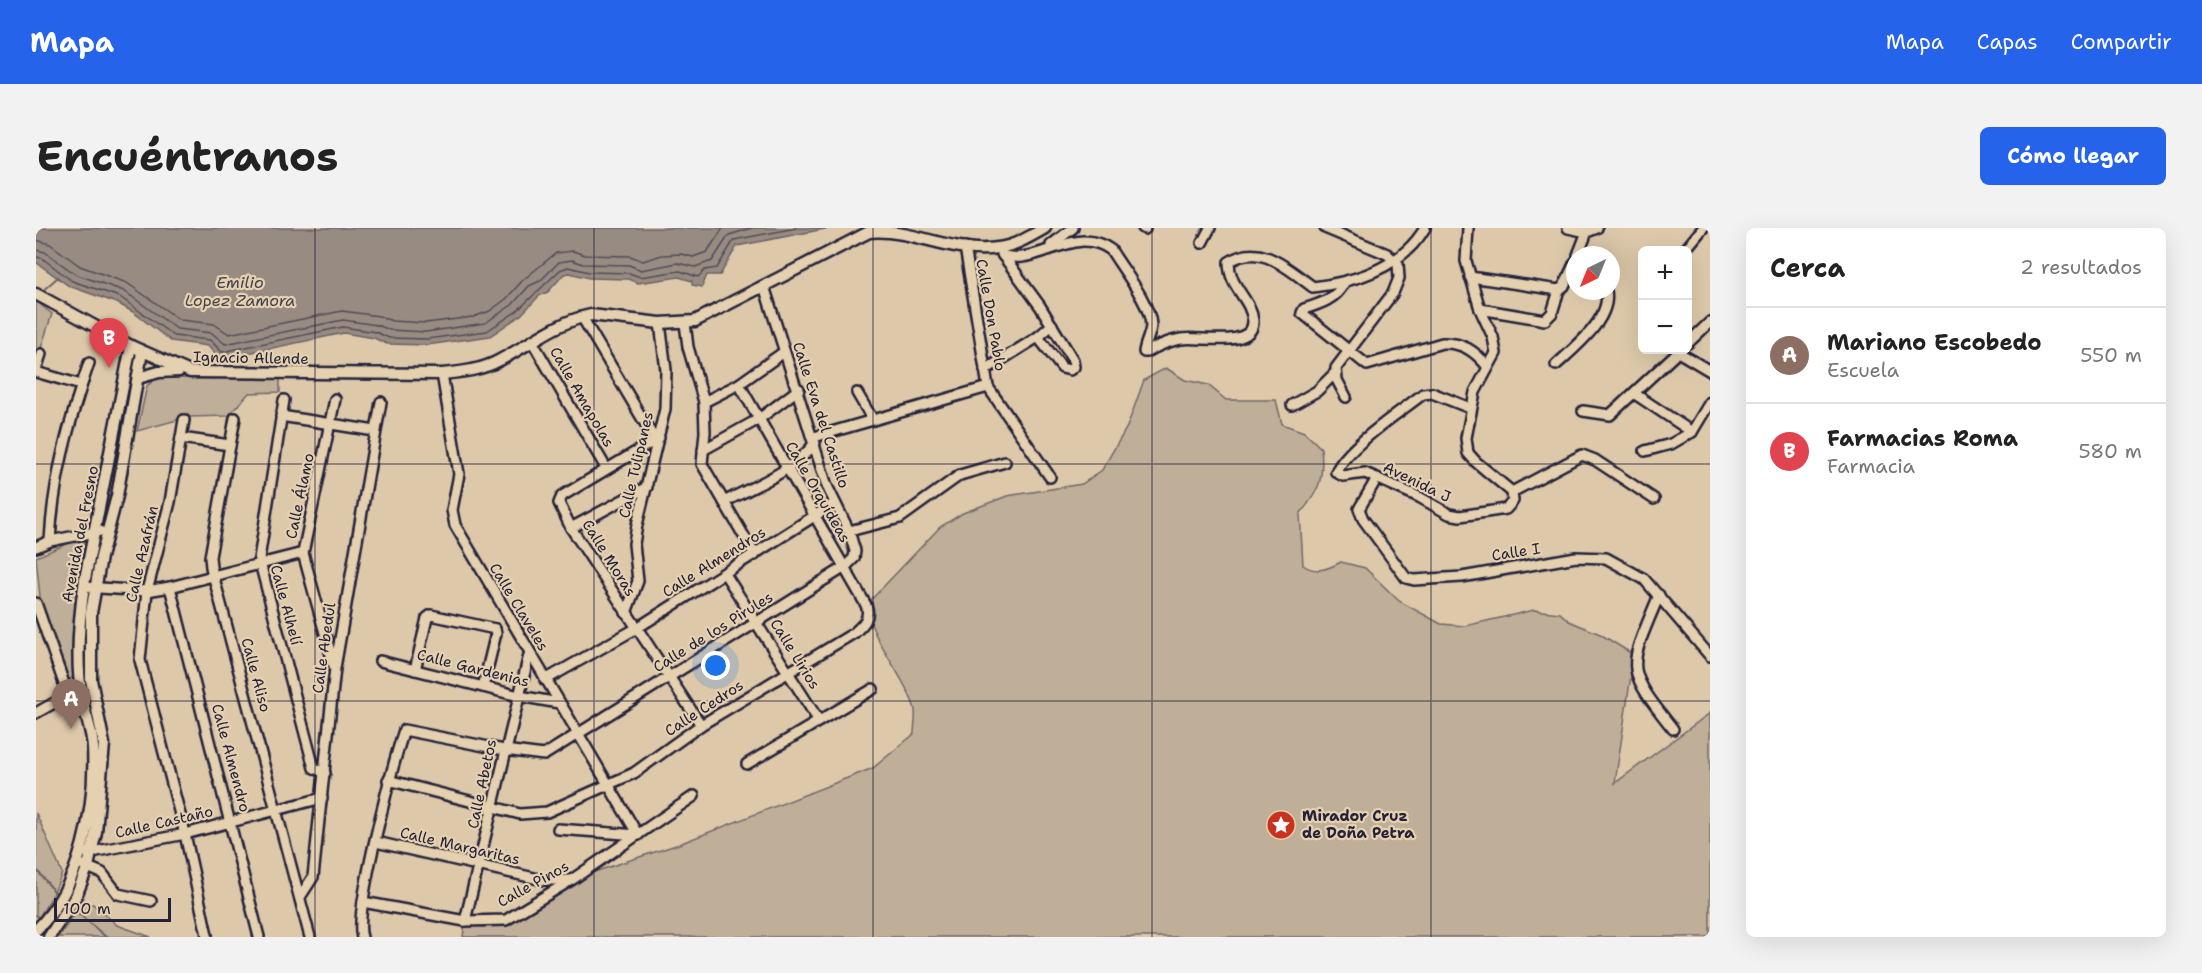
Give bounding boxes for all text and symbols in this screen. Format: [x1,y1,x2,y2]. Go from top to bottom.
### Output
text: Mapa [30,23,114,61]
text: Mapa [1886,28,1944,56]
text: Capas [1977,28,2038,56]
text: Compartir [2071,28,2172,56]
button: Cómo llegar [1980,127,2166,185]
text: Encuéntranos [36,128,338,184]
north arrow [1566,246,1620,300]
map controls [1638,246,1692,354]
button: + [1638,246,1692,300]
text: Cerca [1770,250,1845,285]
text: 2 resultados [2020,254,2142,280]
street label: Calle Don Pablo [971,257,1011,373]
water label: Emilio Lopez Zamora [185,272,295,311]
button: − [1638,300,1692,354]
pin: B [90,318,128,368]
text: Mariano Escobedo [1827,328,2042,357]
street label: Calle Eva del Castillo [788,339,854,491]
text: A [1782,342,1797,368]
text: 550 m [2080,342,2142,368]
street label: Calle Amapolas [545,343,619,451]
street label: Ignacio Allende [193,347,309,369]
text: Escuela [1827,357,1899,383]
street label: Calle Tulipanes [614,410,658,520]
text: Farmacias Roma [1827,424,2018,453]
street label: Calle Orquídeas [781,438,855,546]
text: B [1783,438,1796,464]
text: 580 m [2079,438,2142,464]
street label: Calle Álamo [280,451,319,541]
text: Farmacia [1827,453,1915,479]
street label: Avenida J [1380,457,1454,507]
street label: Avenida del Fresno [57,464,103,604]
street label: Calle Azafrán [121,504,163,604]
street label: Calle Moras [578,516,640,600]
street label: Calle Almendros [658,522,770,602]
street label: Calle I [1490,538,1542,566]
street label: Calle Claveles [485,559,553,655]
street label: Calle Alhelí [266,563,307,648]
street label: Calle de los Pirules [649,587,777,677]
street label: Calle Abedul [308,601,340,695]
street label: Calle Lirios [765,615,825,693]
street label: Calle Aliso [236,636,276,714]
street label: Calle Gardenias [415,644,531,692]
your location [701,651,730,680]
street label: Calle Cedros [661,675,747,741]
pin: A [51,680,90,729]
street label: Calle Almendro [207,702,255,814]
street label: Calle Abetos [463,737,501,831]
street label: Calle Castaño [113,801,215,843]
place label: Mirador Cruz de Doña Petra [1302,806,1415,843]
place icon: Mirador Cruz de Doña Petra [1265,809,1297,841]
street label: Calle Margaritas [398,822,522,870]
street label: Calle Pinos [494,856,572,912]
scale bar [54,895,171,922]
text: 100 m [63,898,111,919]

